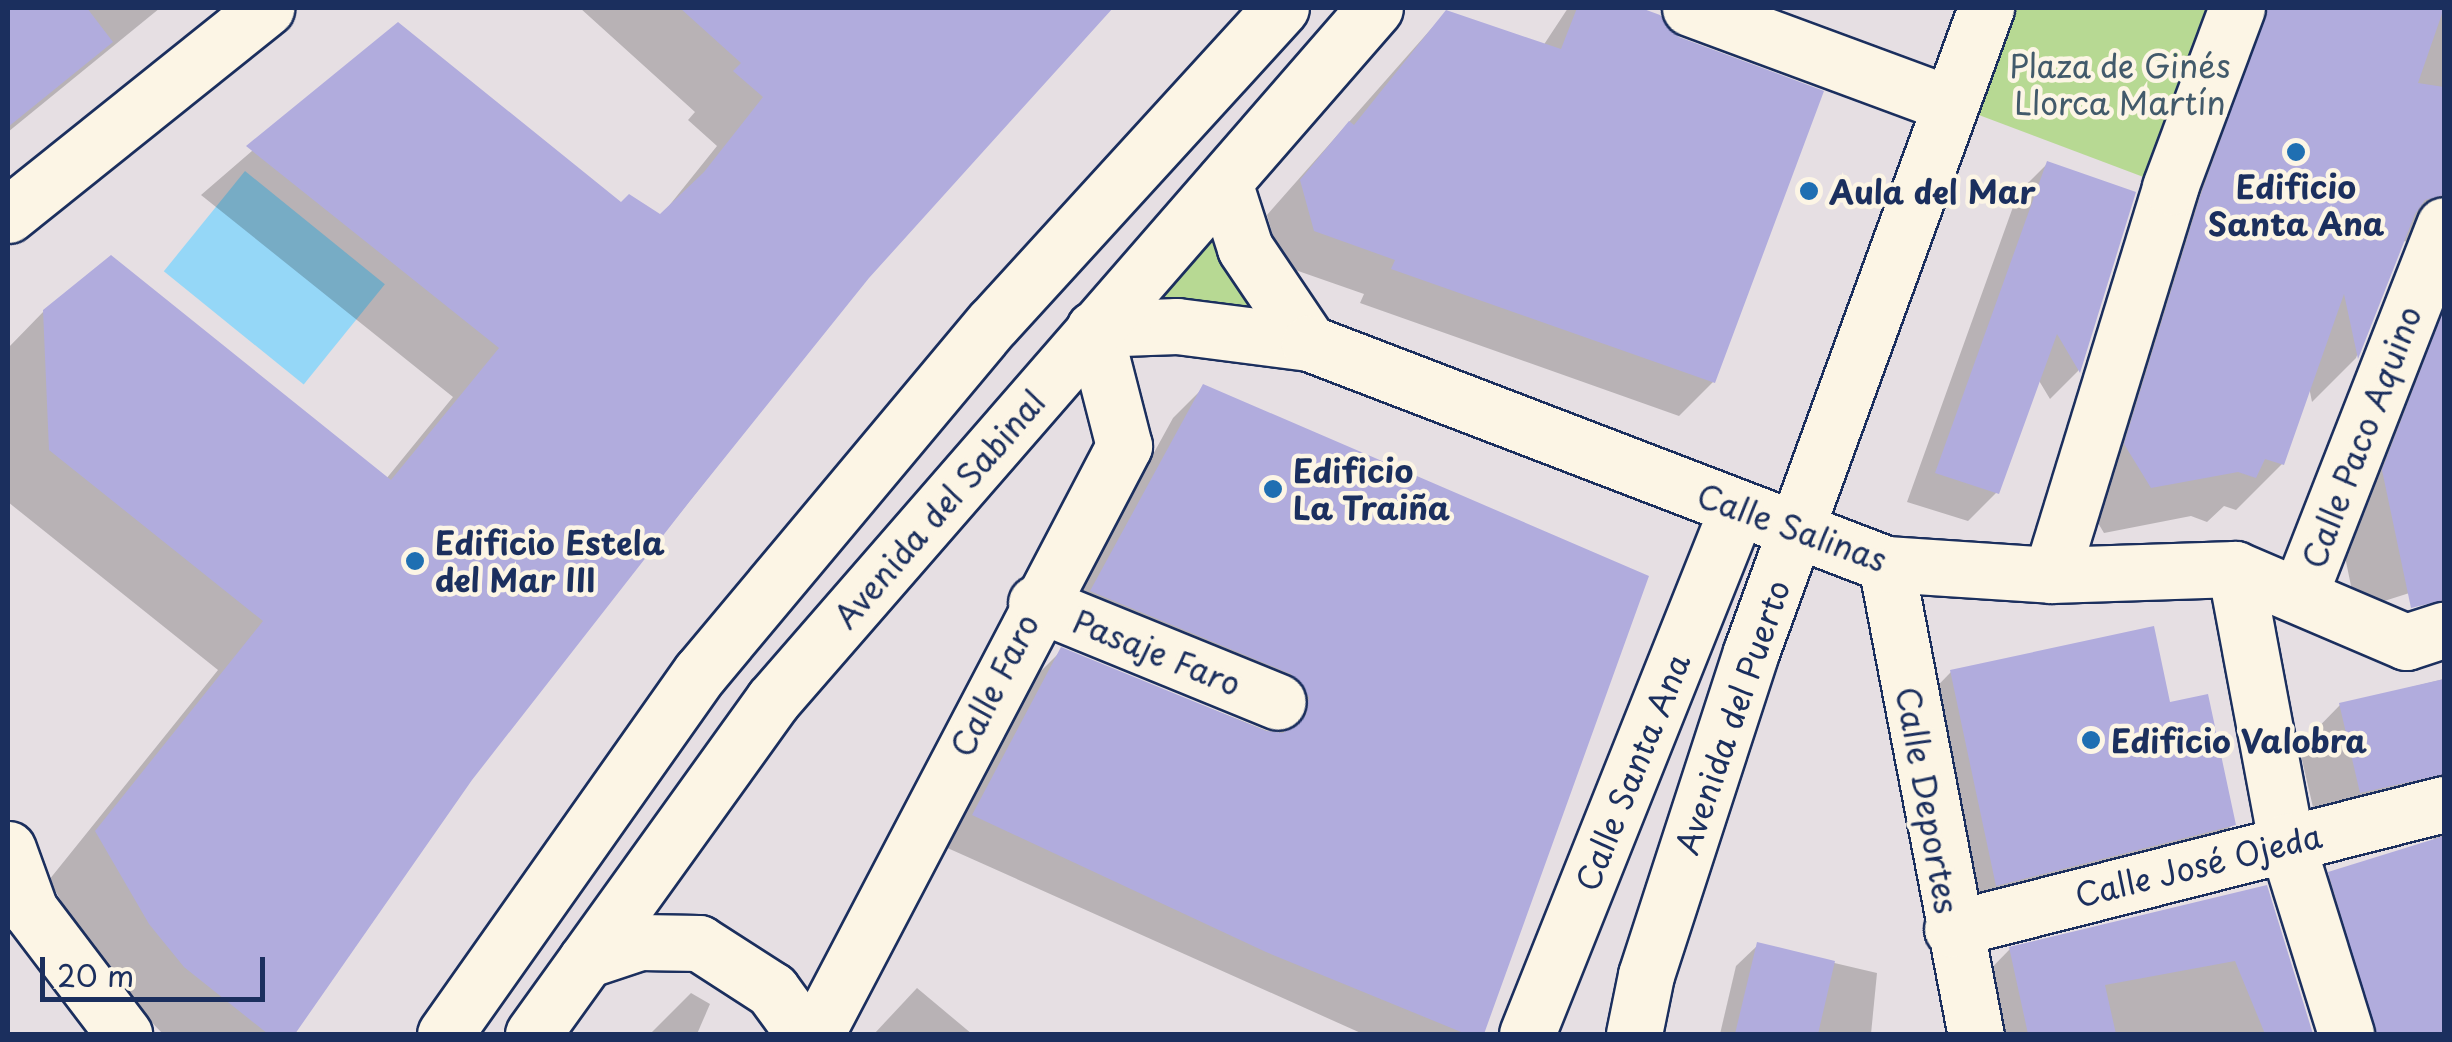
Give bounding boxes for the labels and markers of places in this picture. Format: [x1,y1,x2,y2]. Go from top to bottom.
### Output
marker: Edificio Santa Ana [2285,141,2307,163]
place label: Edificio Santa Ana [2208,168,2384,243]
place label: Aula del Mar [1829,172,2039,210]
marker: Aula del Mar [1798,180,1820,202]
place label: Edificio La Traiña [1293,452,1451,527]
marker: Edificio La Traiña [1262,478,1284,500]
place label: Edificio Estela del Mar III [435,524,665,599]
marker: Edificio Estela del Mar III [404,550,426,572]
place label: Edificio Valobra [2111,721,2368,759]
marker: Edificio Valobra [2080,729,2102,751]

